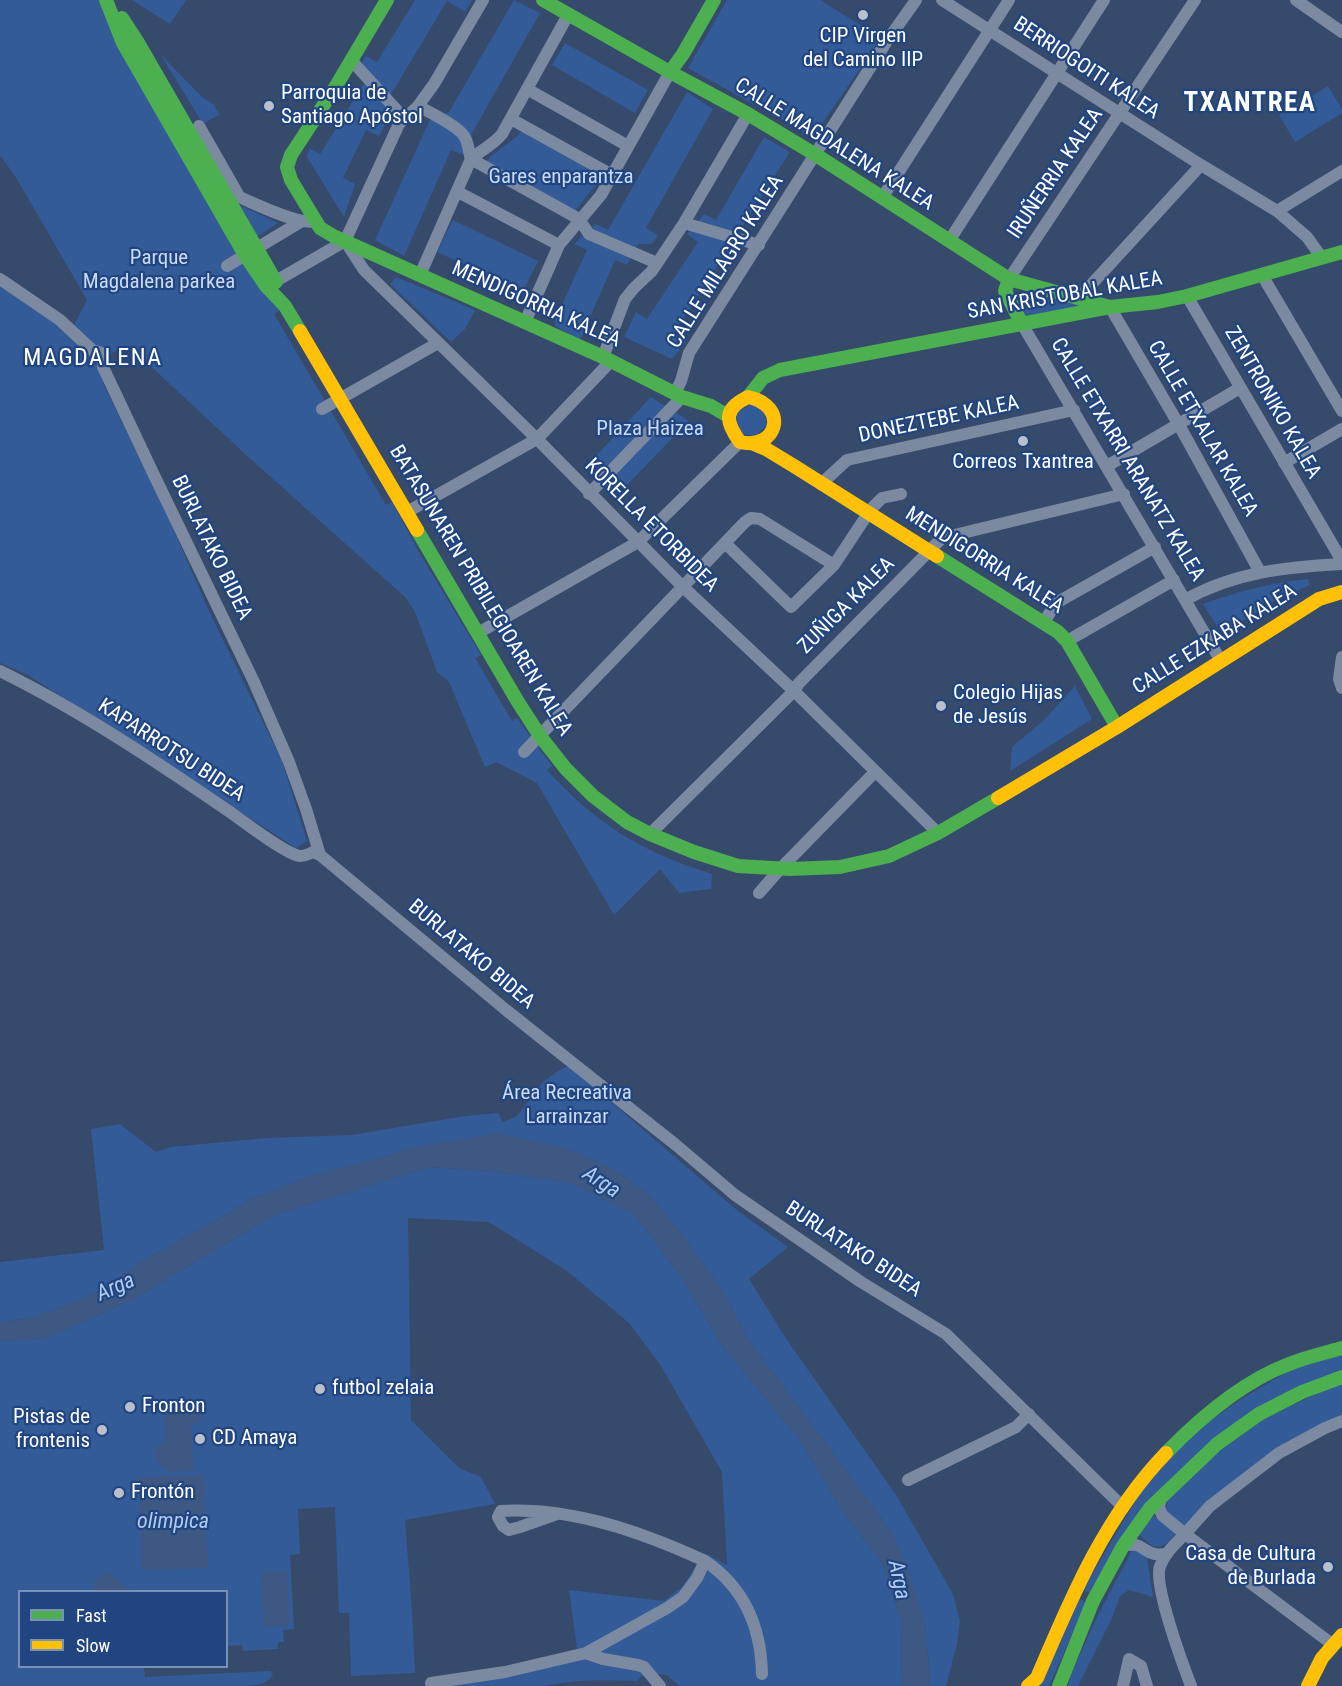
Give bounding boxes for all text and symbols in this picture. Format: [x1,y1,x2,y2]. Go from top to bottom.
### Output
marker: CIP Virgen del Camino IIP [856,8,870,22]
street label: BERRIOGOITI KALEA [1008,12,1164,126]
place label: CIP Virgen del Camino IIP [803,24,923,74]
street label: CALLE MAGDALENA KALEA [730,73,938,217]
place label: Parroquia de Santiago Apóstol [281,81,423,131]
district label: TXANTREA [1184,88,1316,120]
marker: Parroquia de Santiago Apóstol [262,99,276,113]
street label: IRUÑERRIA KALEA [1003,104,1109,244]
park label: Gares enparantza [488,165,634,191]
street label: CALLE MILAGRO KALEA [662,171,790,353]
park label: Parque Magdalena parkea [83,246,235,296]
street label: MENDIGORRIA KALEA [448,256,624,354]
street label: SAN KRISTOBAL KALEA [966,266,1164,326]
street label: ZENTRONIKO KALEA [1218,322,1326,484]
street label: CALLE ETXARRI ARANATZ KALEA [1044,334,1210,586]
street label: CALLE ETXALAR KALEA [1141,337,1263,521]
district label: MAGDALENA [23,345,163,373]
street label: DONEZTEBE KALEA [857,391,1021,449]
park label: Plaza Haizea [596,417,704,443]
marker: Correos Txantrea [1016,434,1030,448]
street label: BATASUNAREN PRIBILEGIOAREN KALEA [383,441,577,741]
place label: Correos Txantrea [952,450,1094,476]
street label: KORELLA ETORBIDEA [579,454,723,598]
street label: BURLATAKO BIDEA [165,472,257,624]
street label: MENDIGORRIA KALEA [900,502,1068,620]
street label: ZUÑIGA KALEA [793,552,901,660]
street label: CALLE EZKABA KALEA [1128,579,1302,701]
place label: Colegio Hijas de Jesús [953,681,1063,731]
street label: KAPARROTSU BIDEA [93,694,249,808]
marker: Colegio Hijas de Jesús [934,699,948,713]
street label: BURLATAKO BIDEA [403,895,539,1015]
park label: Área Recreativa Larrainzar [502,1081,632,1131]
water label: Arga [577,1161,625,1205]
street label: BURLATAKO BIDEA [780,1197,926,1303]
water label: Arga [93,1268,139,1308]
place label: futbol zelaia [332,1376,434,1402]
marker: futbol zelaia [313,1382,327,1396]
place label: Fronton [142,1394,205,1420]
marker: Fronton [123,1400,137,1414]
place label: Pistas de frontenis [13,1405,90,1455]
marker: Pistas de frontenis [95,1423,109,1437]
place label: CD Amaya [212,1426,297,1452]
marker: CD Amaya [193,1432,207,1446]
place label: Frontón [131,1480,194,1506]
marker: Frontón [112,1486,126,1500]
water label: olimpica [137,1509,209,1535]
place label: Casa de Cultura de Burlada [1185,1542,1316,1592]
water label: Arga [881,1558,915,1602]
marker: Casa de Cultura de Burlada [1321,1560,1335,1574]
legend [18,1590,228,1668]
text: Fast [76,1605,107,1626]
text: Slow [76,1635,110,1656]

